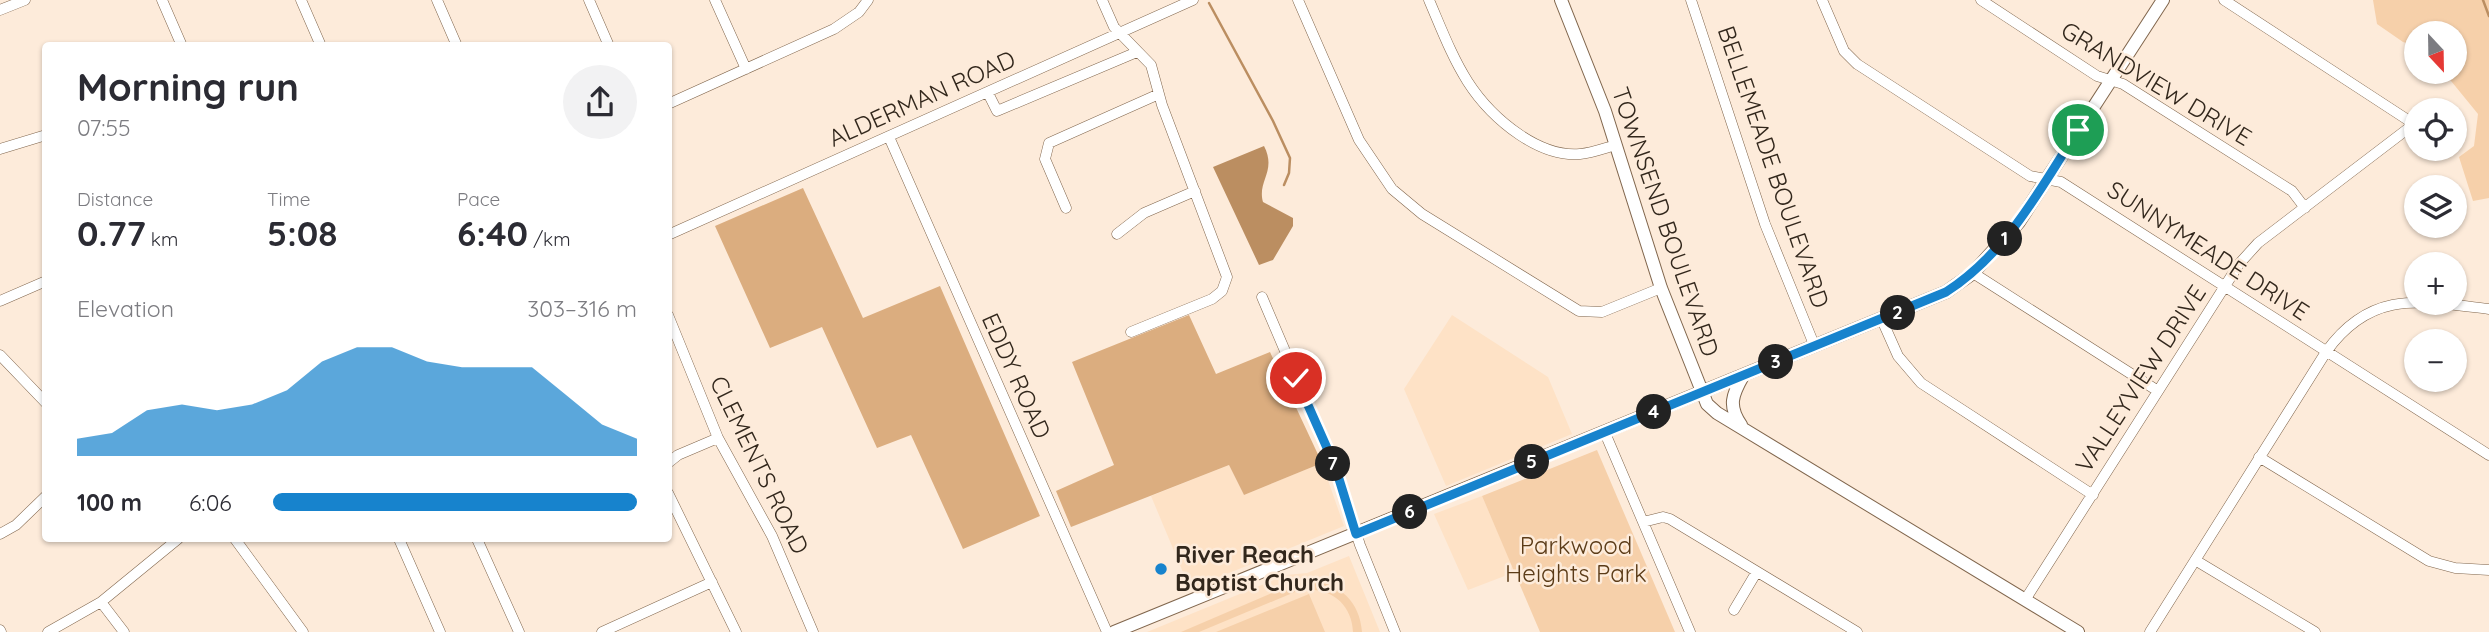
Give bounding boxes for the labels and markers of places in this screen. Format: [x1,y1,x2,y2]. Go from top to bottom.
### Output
pin [2048,100,2108,160]
pin: 1 [1988,222,2022,256]
pin: 2 [1881,296,1916,330]
pin: 3 [1758,344,1794,380]
pin [1266,348,1326,408]
pin: 4 [1636,394,1672,430]
pin: 5 [1514,444,1550,480]
pin: 7 [1316,447,1350,482]
pin: 6 [1392,494,1428,530]
place label: River Reach Baptist Church [1175,539,1344,597]
marker: River Reach Baptist Church [1153,561,1169,577]

